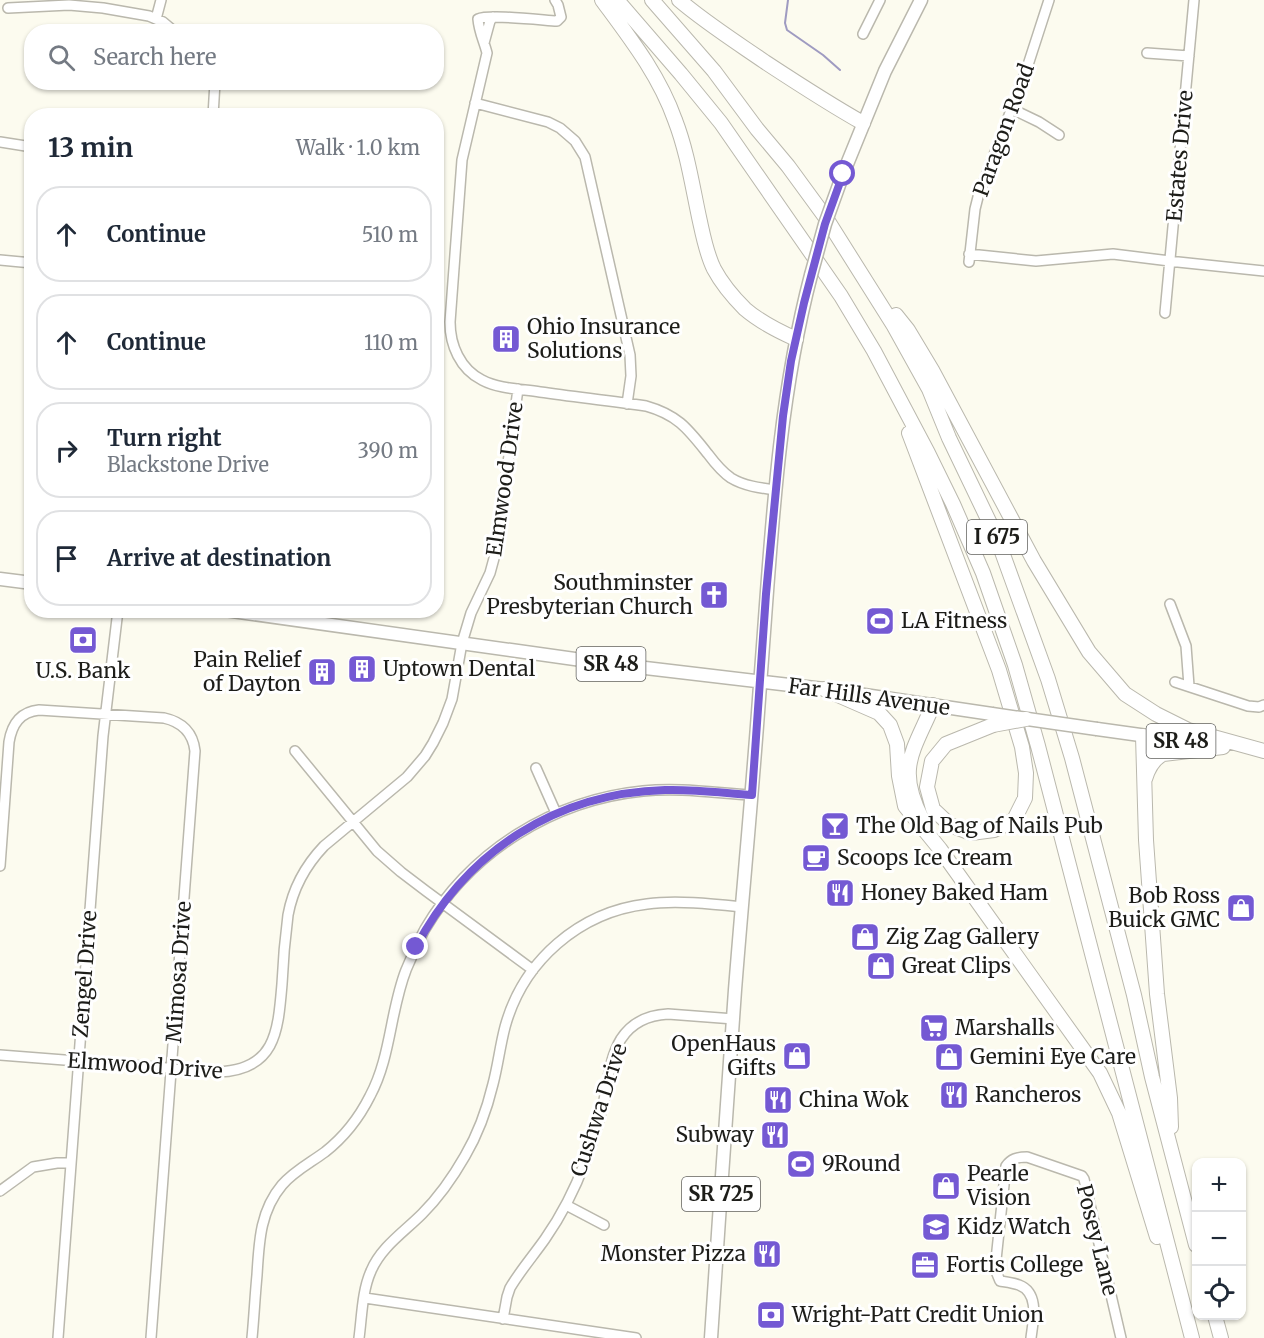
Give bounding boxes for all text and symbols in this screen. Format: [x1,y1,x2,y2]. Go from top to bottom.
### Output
search box [24,24,444,90]
icon: search [45,41,78,74]
text: Search here [93,43,216,71]
street label: Paragon Road [967,59,1040,200]
street label: Estates Drive [1160,89,1199,223]
text: 13 min [48,131,133,164]
text: Walk · 1.0 km [296,135,420,160]
route start [829,160,855,186]
icon: ahead [50,218,83,251]
text: Continue [107,220,206,248]
text: 510 m [362,222,418,247]
place label: Ohio Insurance Solutions [527,313,680,364]
building icon: Ohio Insurance Solutions [490,323,522,355]
icon: ahead [50,326,83,359]
text: Continue [107,328,206,356]
text: 110 m [364,330,418,355]
street label: Elmwood Drive [480,400,529,558]
text: Turn right [107,424,221,452]
icon: right [50,434,83,467]
text: 390 m [358,438,418,463]
text: Blackstone Drive [107,452,269,477]
road number: I 675 [967,520,1027,554]
icon: arrive [50,542,83,575]
text: Arrive at destination [107,544,331,572]
place label: Southminster Presbyterian Church [486,569,693,620]
church icon: Southminster Presbyterian Church [698,579,730,611]
sports icon: LA Fitness [864,605,896,637]
place label: LA Fitness [901,607,1007,634]
bank icon: U.S. Bank [67,624,99,656]
place label: Pain Relief of Dayton [193,646,302,697]
road number: SR 48 [576,647,646,681]
building icon: Uptown Dental [346,653,378,685]
place label: Uptown Dental [383,655,536,682]
building icon: Pain Relief of Dayton [306,656,338,688]
place label: U.S. Bank [36,657,131,684]
street label: Far Hills Avenue [786,672,952,721]
road number: SR 48 [1146,724,1216,758]
bar icon: The Old Bag of Nails Pub [819,810,851,842]
place label: The Old Bag of Nails Pub [856,812,1103,839]
cafe icon: Scoops Ice Cream [800,842,832,874]
place label: Scoops Ice Cream [837,844,1013,871]
restaurant icon: Honey Baked Ham [824,877,856,909]
place label: Honey Baked Ham [861,879,1048,906]
place label: Bob Ross Buick GMC [1108,882,1220,933]
shop icon: Bob Ross Buick GMC [1225,892,1257,924]
street label: Mimosa Drive [160,900,197,1044]
street label: Zengel Drive [67,909,102,1039]
shop icon: Zig Zag Gallery [849,921,881,953]
place label: Zig Zag Gallery [886,923,1040,950]
route end [402,933,428,959]
shop icon: Great Clips [865,950,897,982]
place label: Great Clips [902,952,1011,979]
supermarket icon: Marshalls [918,1012,950,1044]
place label: Marshalls [955,1014,1055,1041]
place label: OpenHaus Gifts [671,1030,776,1081]
street label: Cushwa Drive [564,1040,633,1180]
shop icon: OpenHaus Gifts [781,1040,813,1072]
shop icon: Gemini Eye Care [933,1041,965,1073]
place label: Gemini Eye Care [970,1043,1136,1070]
street label: Elmwood Drive [66,1047,224,1084]
restaurant icon: Rancheros [938,1079,970,1111]
place label: Rancheros [975,1081,1081,1108]
restaurant icon: China Wok [762,1084,794,1116]
place label: China Wok [799,1086,909,1113]
restaurant icon: Subway [759,1119,791,1151]
place label: Subway [676,1121,755,1148]
sports icon: 9Round [785,1148,817,1180]
place label: 9Round [822,1150,901,1177]
map controls [1192,1158,1246,1320]
button: + [1192,1158,1246,1212]
place label: Pearle Vision [966,1160,1031,1211]
shop icon: Pearle Vision [930,1170,962,1202]
road number: SR 725 [682,1177,760,1211]
street label: Posey Lane [1071,1181,1124,1298]
school or university icon: Kidz Watch [920,1211,952,1243]
button: − [1192,1212,1246,1266]
place label: Kidz Watch [957,1213,1071,1240]
restaurant icon: Monster Pizza [751,1238,783,1270]
place label: Monster Pizza [601,1240,746,1267]
office icon: Fortis College [909,1249,941,1281]
place label: Fortis College [946,1251,1083,1278]
button: locate [1192,1266,1246,1320]
bank icon: Wright-Patt Credit Union [755,1299,787,1331]
place label: Wright-Patt Credit Union [791,1301,1044,1328]

